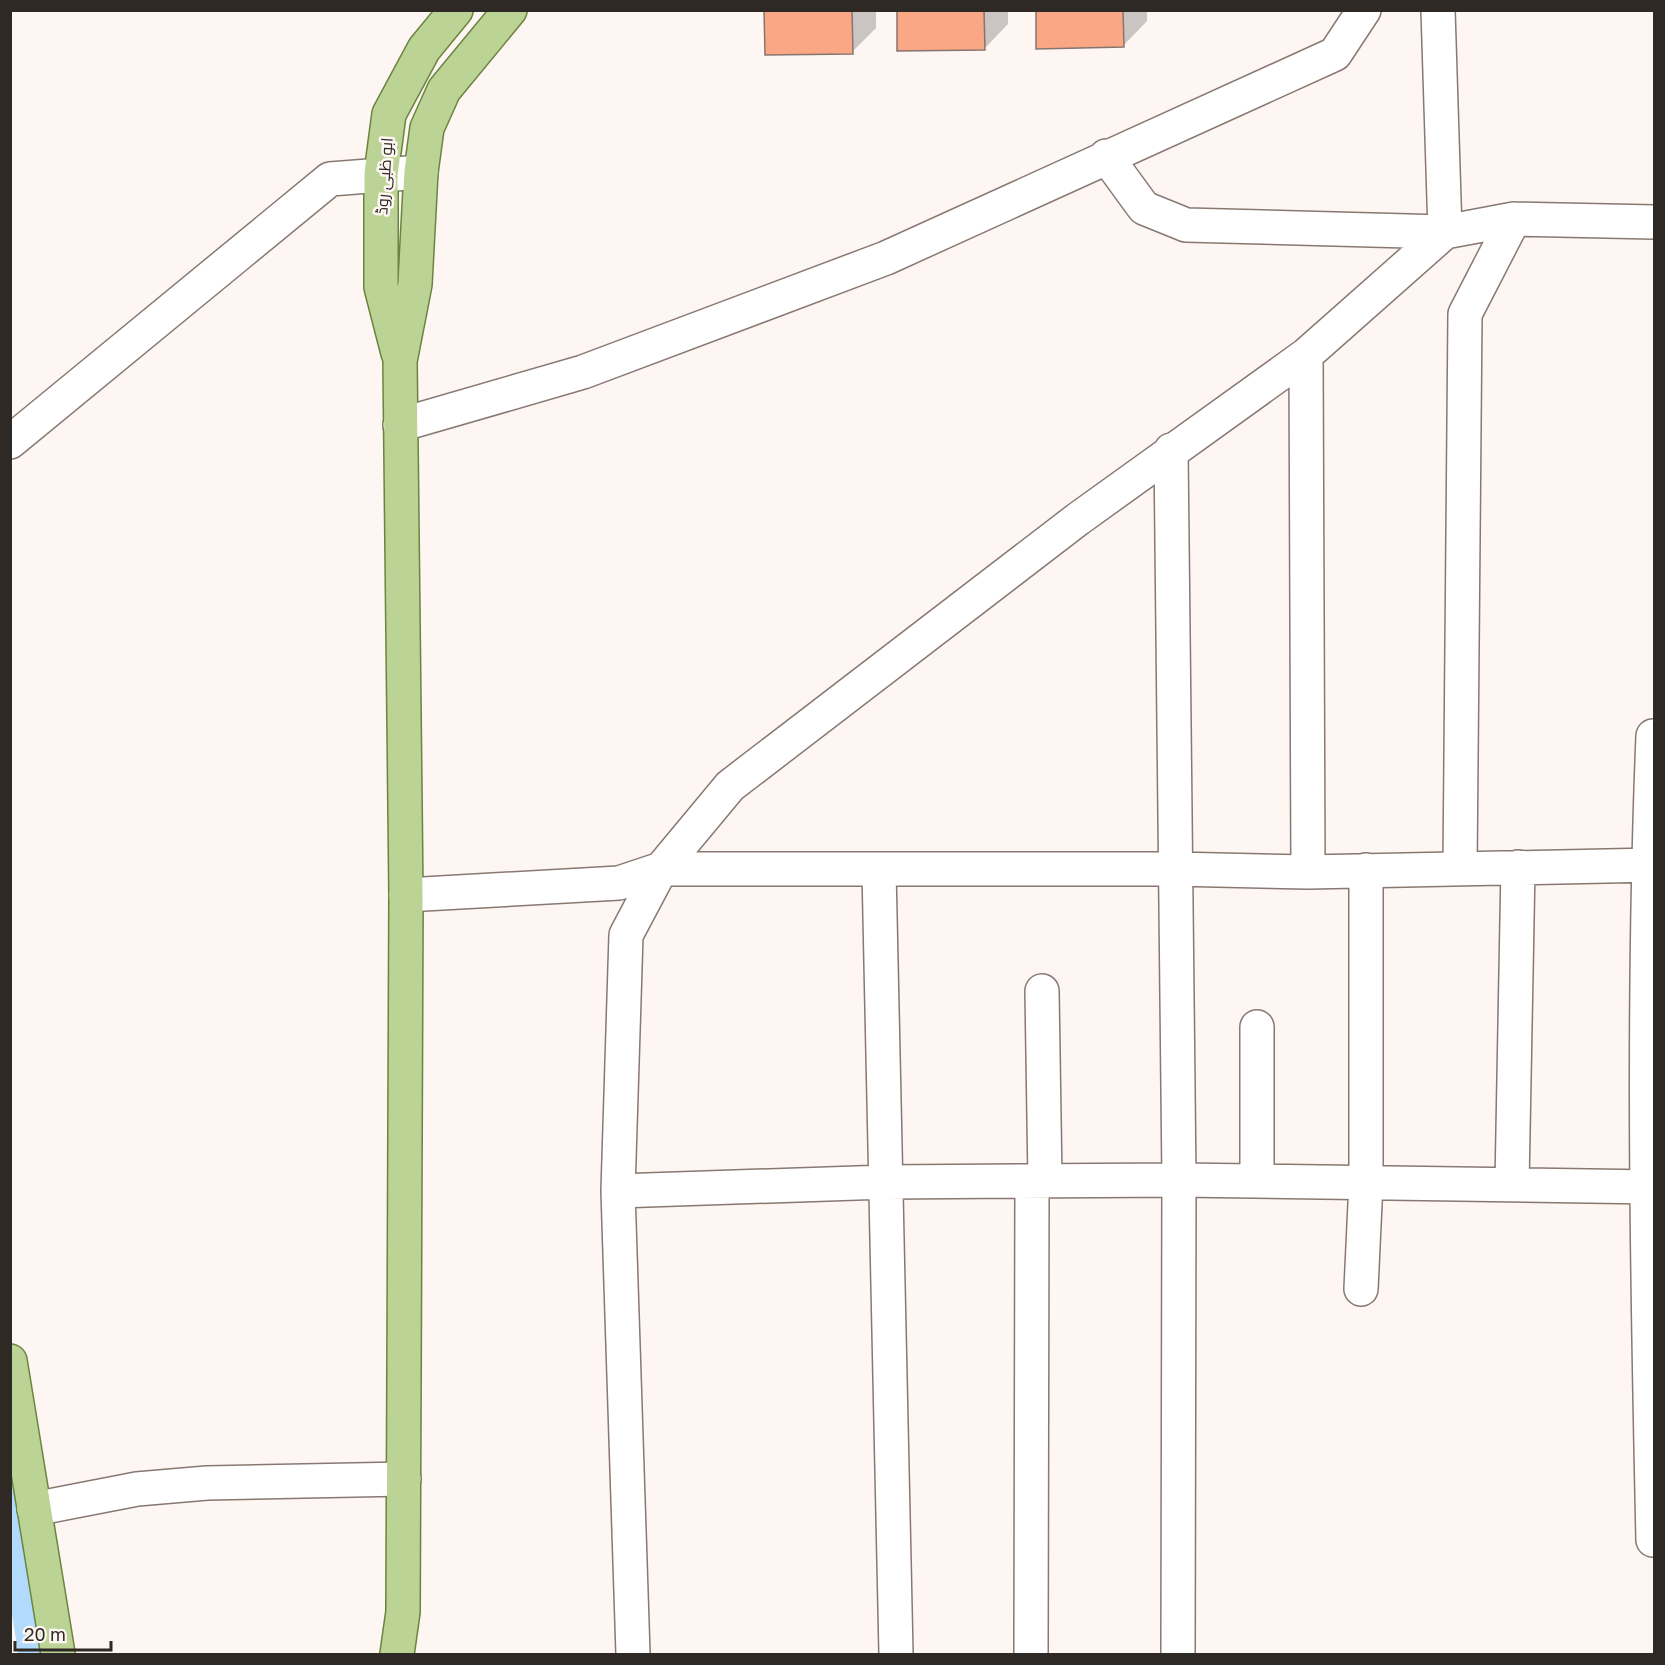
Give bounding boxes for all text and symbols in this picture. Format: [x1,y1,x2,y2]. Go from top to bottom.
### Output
street label: ابو ظبی روڈ [371,137,398,215]
scale bar [15,1614,111,1652]
text: 20 m [24,1623,66,1645]

